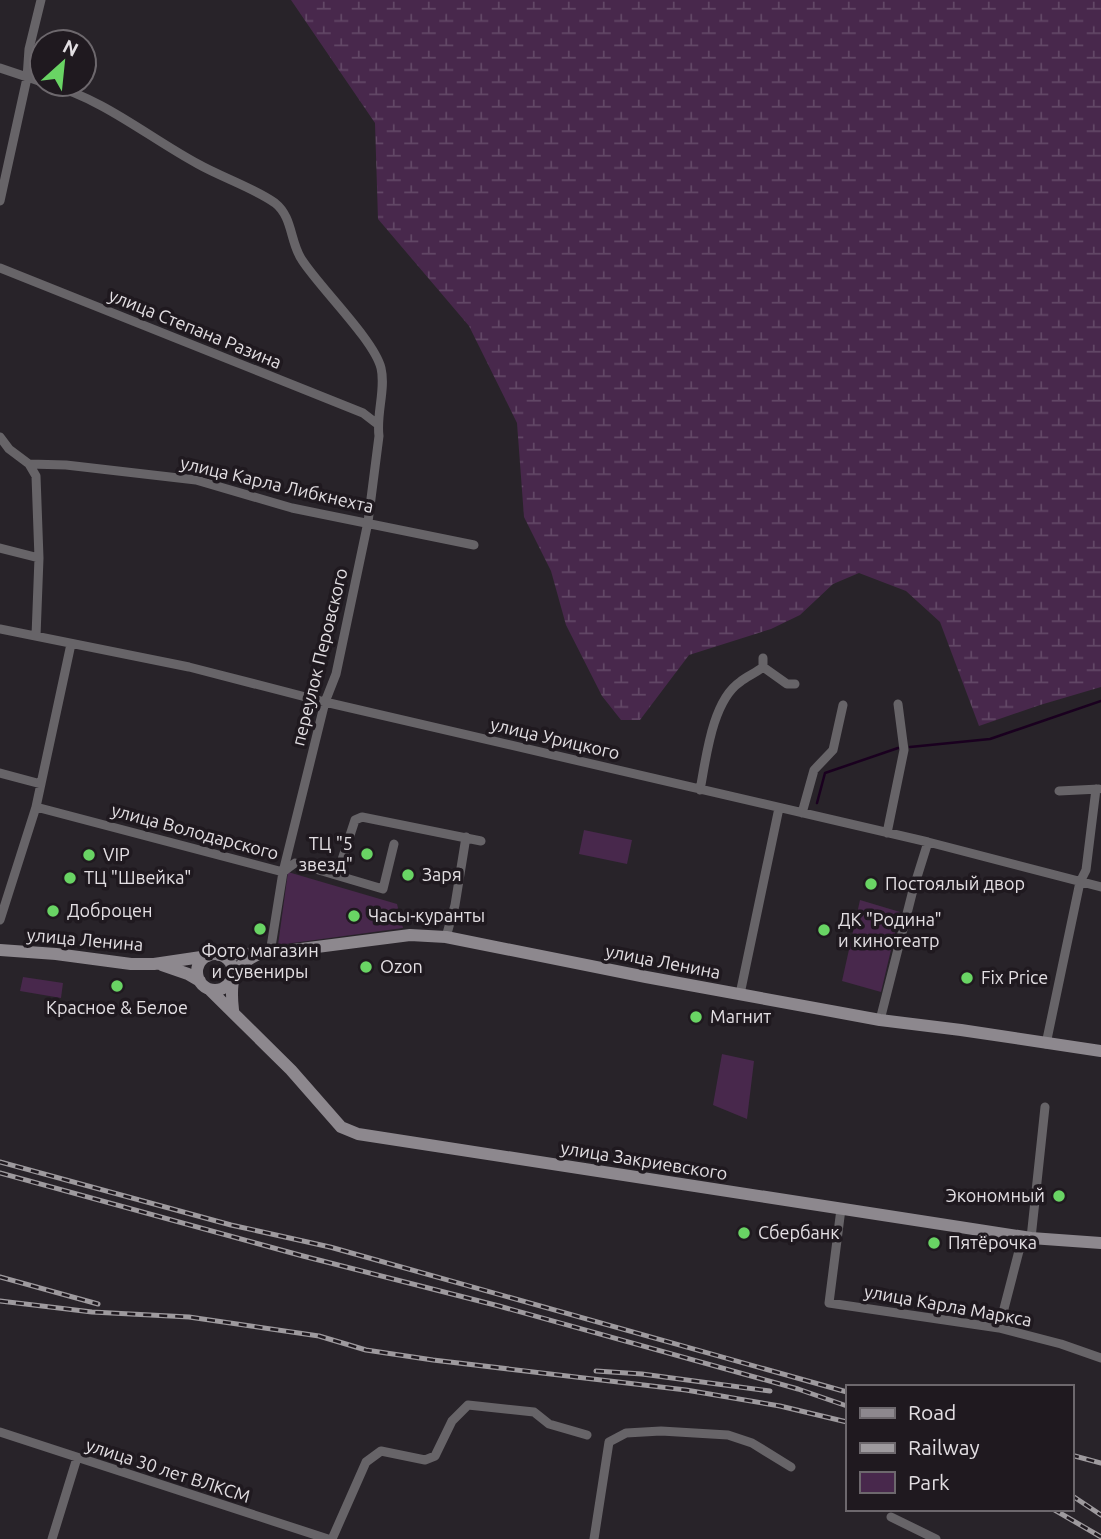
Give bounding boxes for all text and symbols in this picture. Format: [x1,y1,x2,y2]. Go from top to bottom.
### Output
north arrow [28,28,98,98]
text: N [59,35,82,61]
street label: улица Степана Разина [106,284,285,372]
street label: улица Карла Либкнехта [179,452,376,516]
street label: переулок Перовского [287,566,351,748]
street label: улица Урицкого [489,713,622,763]
street label: улица Володарского [109,799,281,863]
place label: ТЦ "5 звезд" [298,833,353,874]
place label: VIP [103,844,130,864]
marker: ТЦ "5 звезд" [359,846,375,862]
marker: VIP [81,847,97,863]
place label: Заря [422,864,462,884]
place label: ТЦ "Швейка" [84,867,191,887]
marker: Заря [400,867,416,883]
marker: ТЦ "Швейка" [62,870,78,886]
place label: Постоялый двор [885,873,1025,893]
marker: Постоялый двор [863,876,879,892]
place label: Доброцен [67,900,153,920]
marker: Доброцен [45,903,61,919]
place label: Часы-куранты [368,905,485,925]
marker: Часы-куранты [346,908,362,924]
place label: ДК "Родина" и кинотеатр [838,909,942,950]
marker: Фото магазин и сувениры [252,921,268,937]
marker: ДК "Родина" и кинотеатр [816,922,832,938]
street label: улица Ленина [26,924,144,954]
place label: Фото магазин и сувениры [201,940,319,981]
street label: улица Ленина [604,940,722,982]
place label: Ozon [380,956,423,976]
marker: Ozon [358,959,374,975]
place label: Fix Price [981,967,1048,987]
marker: Fix Price [959,970,975,986]
marker: Красное & Белое [109,978,125,994]
place label: Красное & Белое [46,997,188,1017]
place label: Магнит [710,1006,771,1026]
marker: Магнит [688,1009,704,1025]
street label: улица Закриевского [559,1137,729,1183]
place label: Экономный [946,1185,1045,1205]
marker: Экономный [1051,1188,1067,1204]
place label: Сбербанк [758,1222,840,1242]
marker: Сбербанк [736,1225,752,1241]
place label: Пятёрочка [948,1232,1037,1252]
marker: Пятёрочка [926,1235,942,1251]
street label: улица Карла Маркса [863,1280,1034,1330]
legend [846,1385,1073,1511]
text: Road [908,1400,956,1424]
street label: улица 30 лет ВЛКСМ [84,1434,253,1506]
text: Railway [908,1435,980,1459]
text: Park [908,1470,950,1494]

